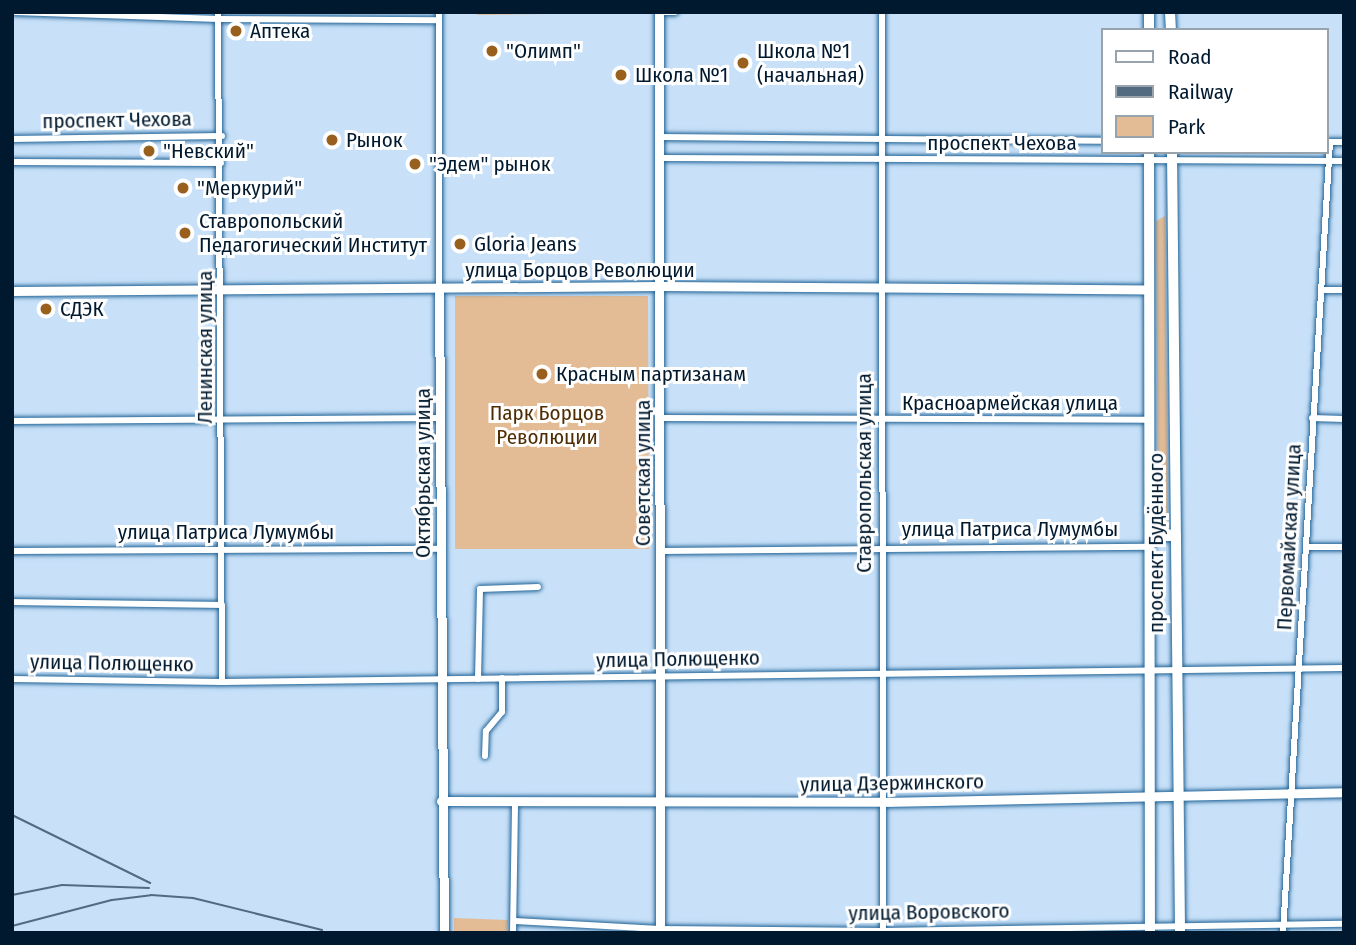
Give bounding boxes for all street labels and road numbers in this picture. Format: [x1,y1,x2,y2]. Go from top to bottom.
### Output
street label: проспект Чехова [42,106,192,134]
street label: проспект Чехова [927,130,1077,156]
street label: улица Борцов Революции [465,257,695,283]
street label: Ленинская улица [192,270,218,424]
street label: Ставропольская улица [851,373,877,573]
street label: Октябрьская улица [410,388,436,558]
street label: Красноармейская улица [902,390,1118,416]
street label: Советская улица [630,400,656,546]
street label: Первомайская улица [1272,443,1306,631]
street label: проспект Будённого [1143,453,1169,633]
street label: улица Патриса Лумумбы [902,516,1118,542]
street label: улица Патриса Лумумбы [118,519,334,545]
street label: улица Полющенко [596,645,760,673]
street label: улица Полющенко [30,649,194,677]
street label: улица Дзержинского [800,769,984,797]
street label: улица Воровского [848,898,1010,926]

